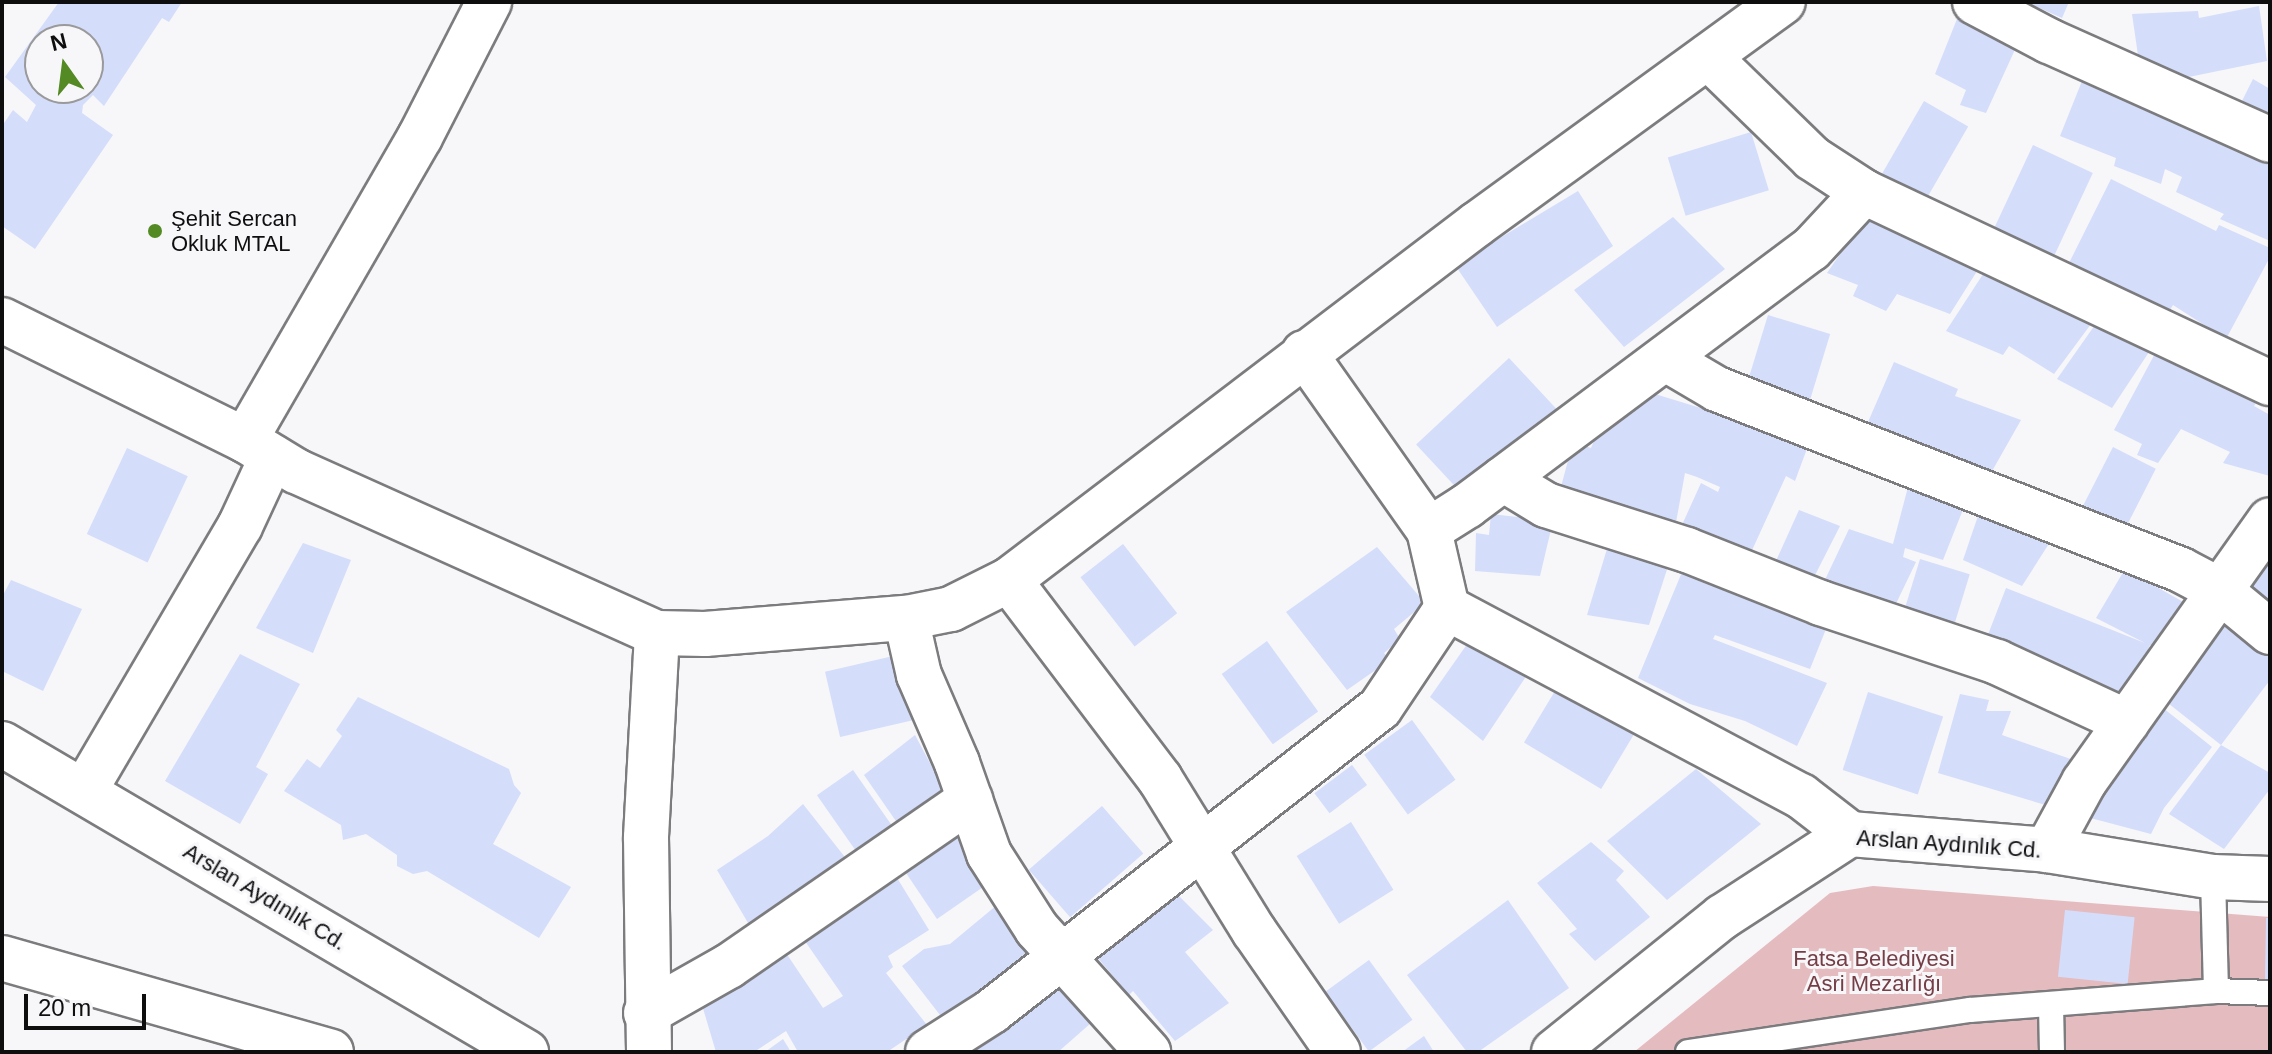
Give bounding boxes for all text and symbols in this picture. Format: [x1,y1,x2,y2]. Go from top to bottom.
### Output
north arrow [24,24,104,104]
text: N [48,28,69,56]
place label: Şehit Sercan Okluk MTAL [171,205,297,256]
marker: Şehit Sercan Okluk MTAL [146,222,164,240]
street label: Arslan Aydınlık Cd. [1855,824,2043,864]
street label: Arslan Aydınlık Cd. [178,838,352,956]
park label: Fatsa Belediyesi Asri Mezarlığı [1793,945,1955,996]
scale bar [28,978,150,1028]
text: 20 m [38,994,91,1021]

